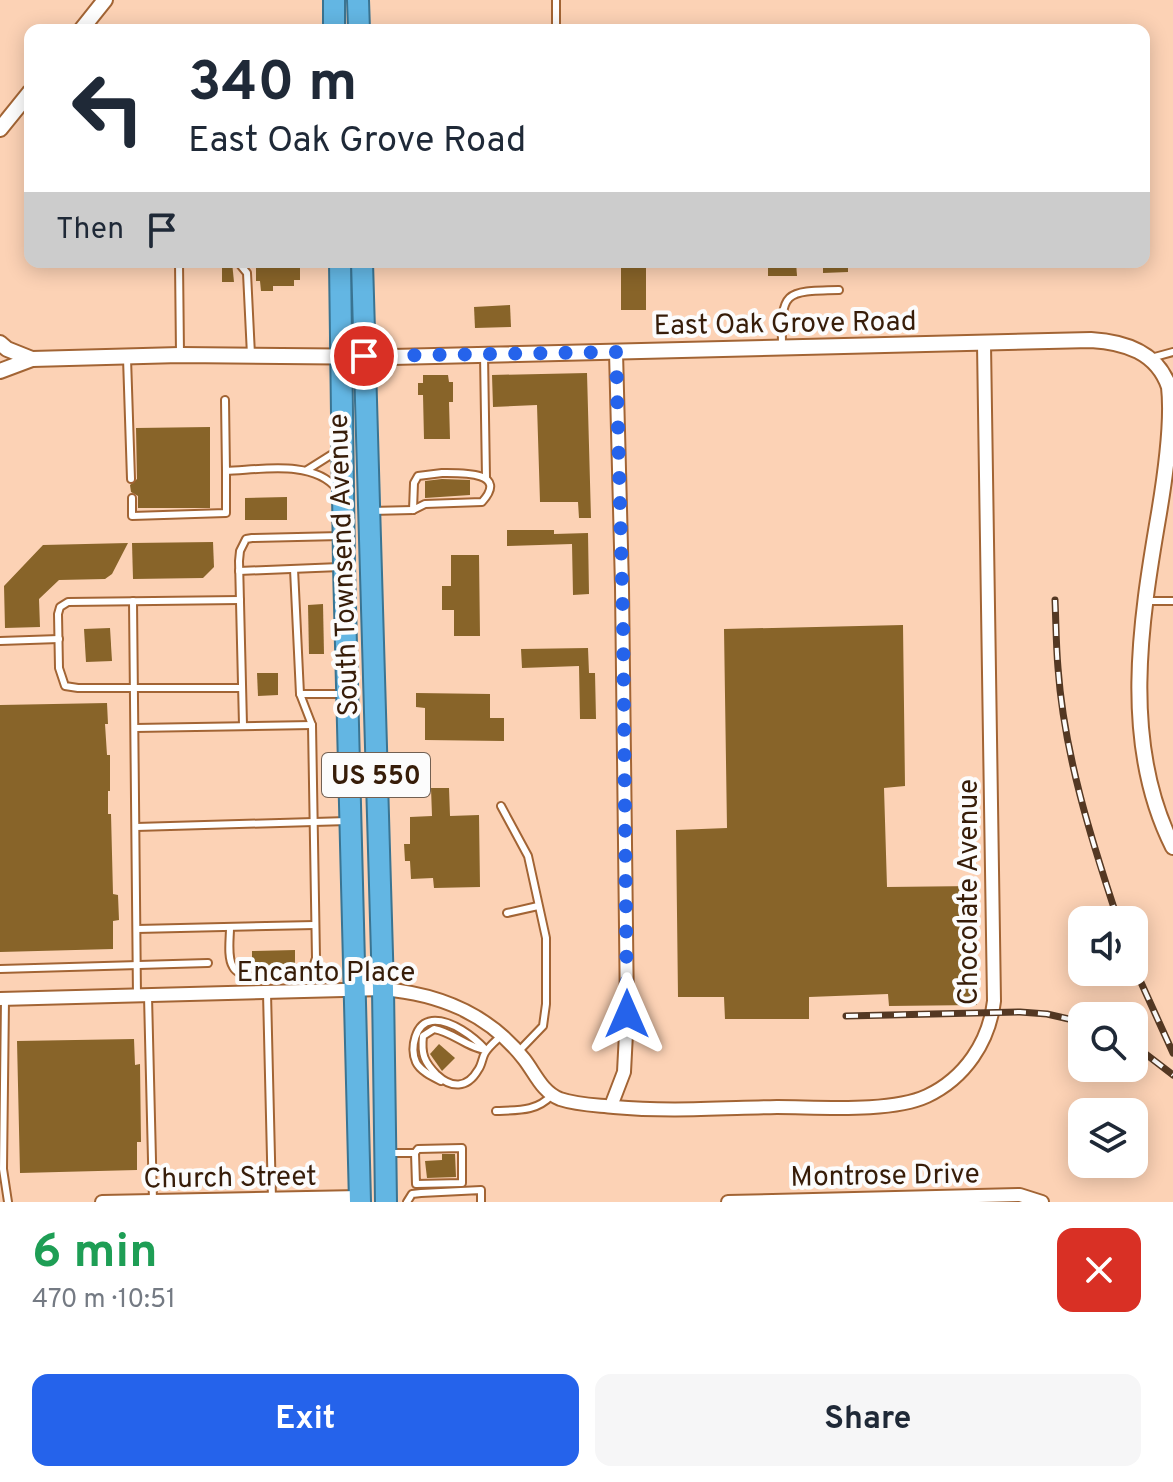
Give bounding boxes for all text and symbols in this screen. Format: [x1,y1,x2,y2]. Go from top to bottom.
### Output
text: 340 m [188,50,357,120]
icon: left [56,56,160,160]
text: East Oak Grove Road [188,119,526,165]
icon: arrive [140,208,184,252]
text: Then [56,212,124,249]
street label: East Oak Grove Road [653,305,917,345]
pin [330,322,398,390]
icon: arrive [342,334,386,378]
street label: South Townsend Avenue [322,413,368,717]
road number: US 550 [322,753,430,797]
street label: Chocolate Avenue [952,779,988,1005]
map controls [1068,906,1148,1178]
button: sound [1068,906,1148,986]
street label: Encanto Place [237,956,415,992]
position arrow [585,972,669,1056]
button: search [1068,1002,1148,1082]
button: layers [1068,1098,1148,1178]
street label: Montrose Drive [790,1157,980,1197]
street label: Church Street [143,1159,317,1199]
text: 6 min [32,1224,158,1284]
button: close [1057,1228,1141,1312]
text: 470 m · 10:51 [32,1284,176,1317]
button: Exit [32,1374,579,1466]
button: Share [595,1374,1141,1466]

